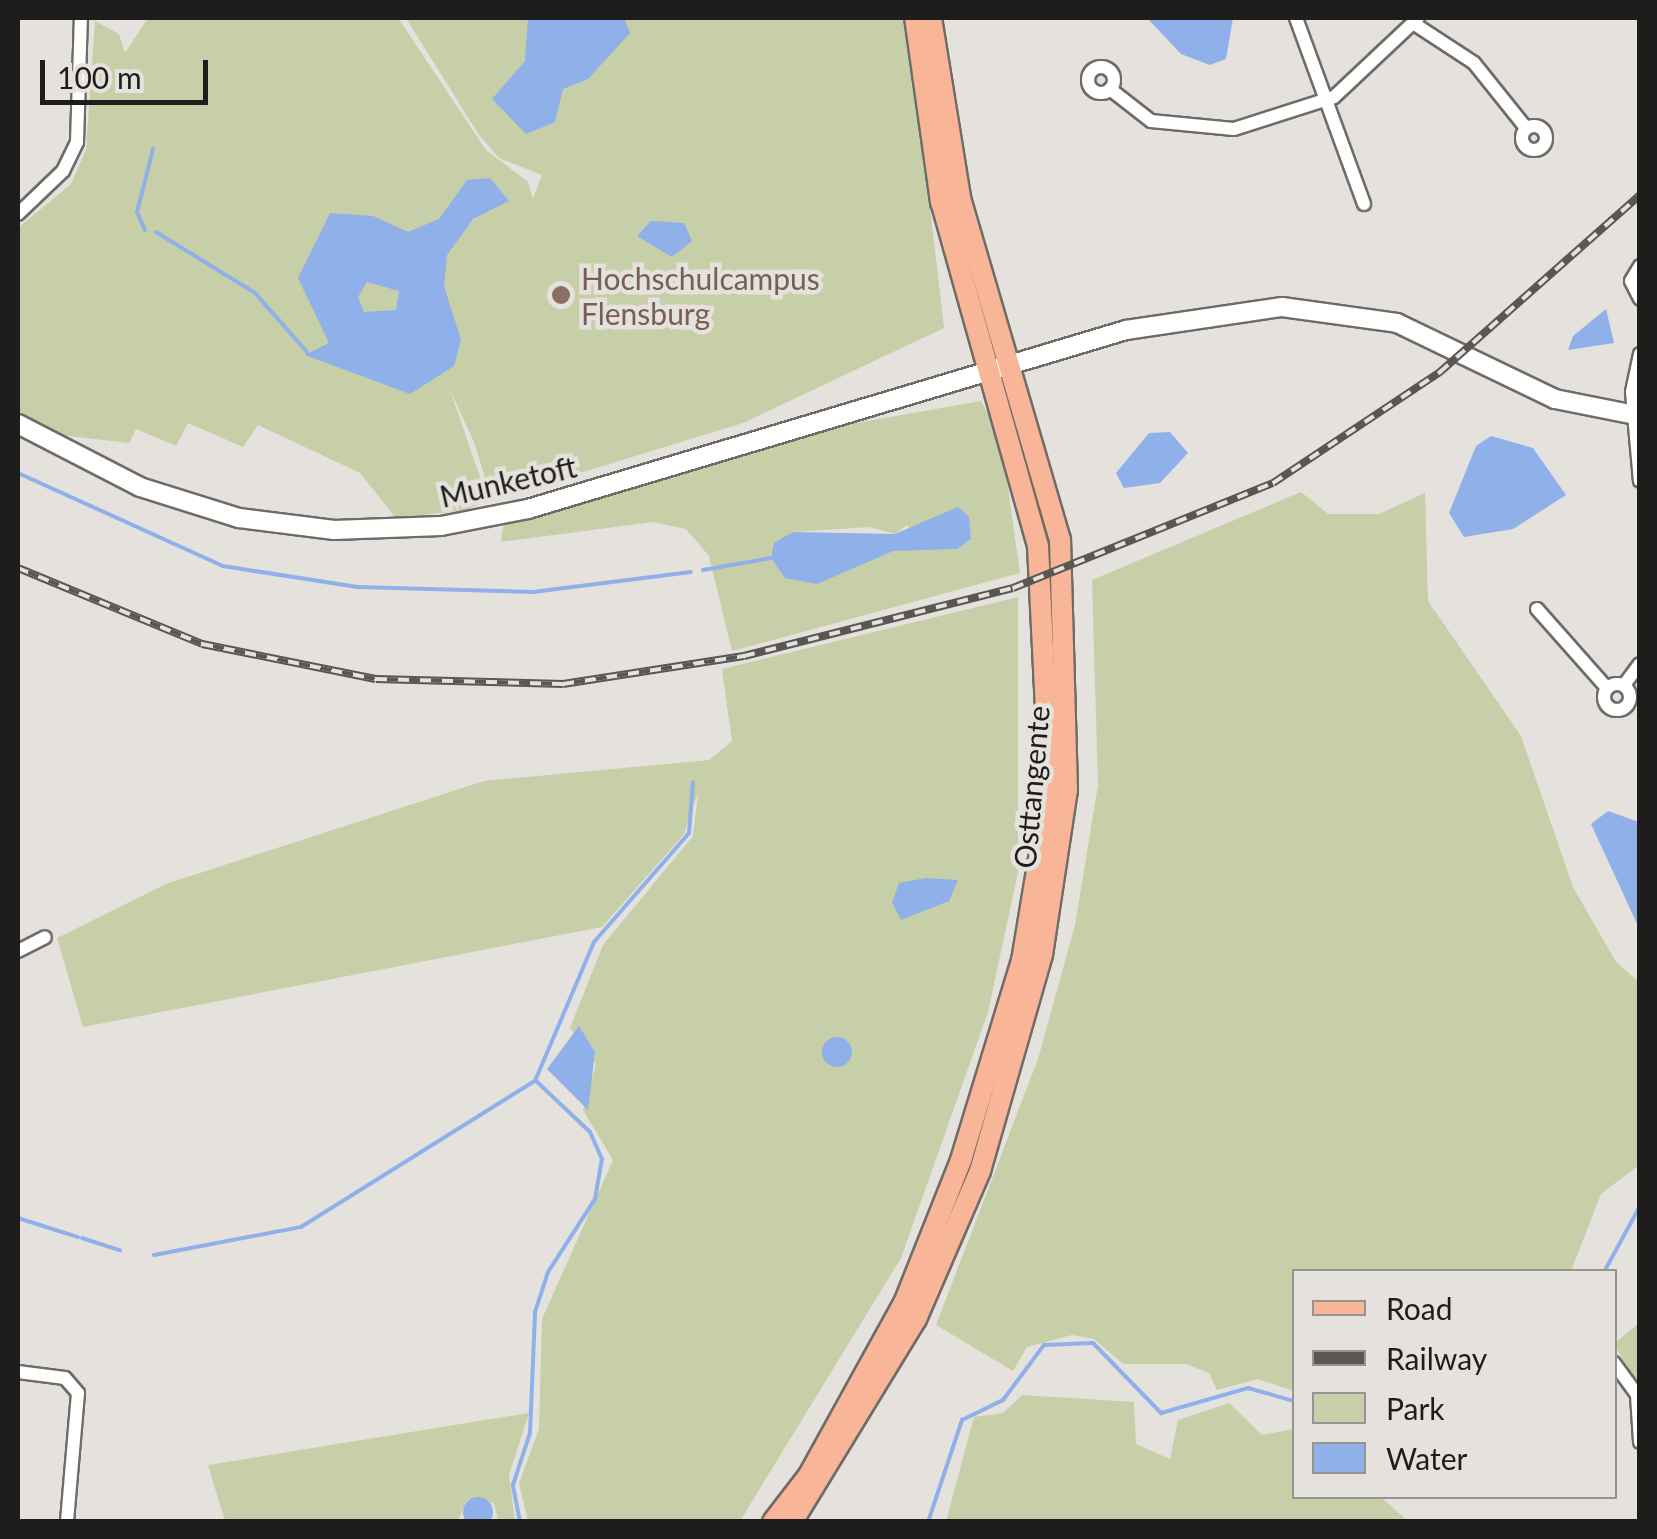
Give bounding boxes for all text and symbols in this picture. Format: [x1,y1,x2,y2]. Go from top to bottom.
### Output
scale bar [45,40,212,102]
text: 100 m [57,59,142,95]
place label: Hochschulcampus Flensburg [581,260,820,330]
marker: Hochschulcampus Flensburg [550,284,572,306]
street label: Munketoft [436,448,580,514]
street label: Osttangente [1006,704,1056,870]
legend [1292,1269,1617,1499]
text: Road [1386,1290,1453,1326]
text: Railway [1386,1340,1487,1376]
text: Park [1386,1390,1445,1426]
text: Water [1386,1440,1468,1476]

